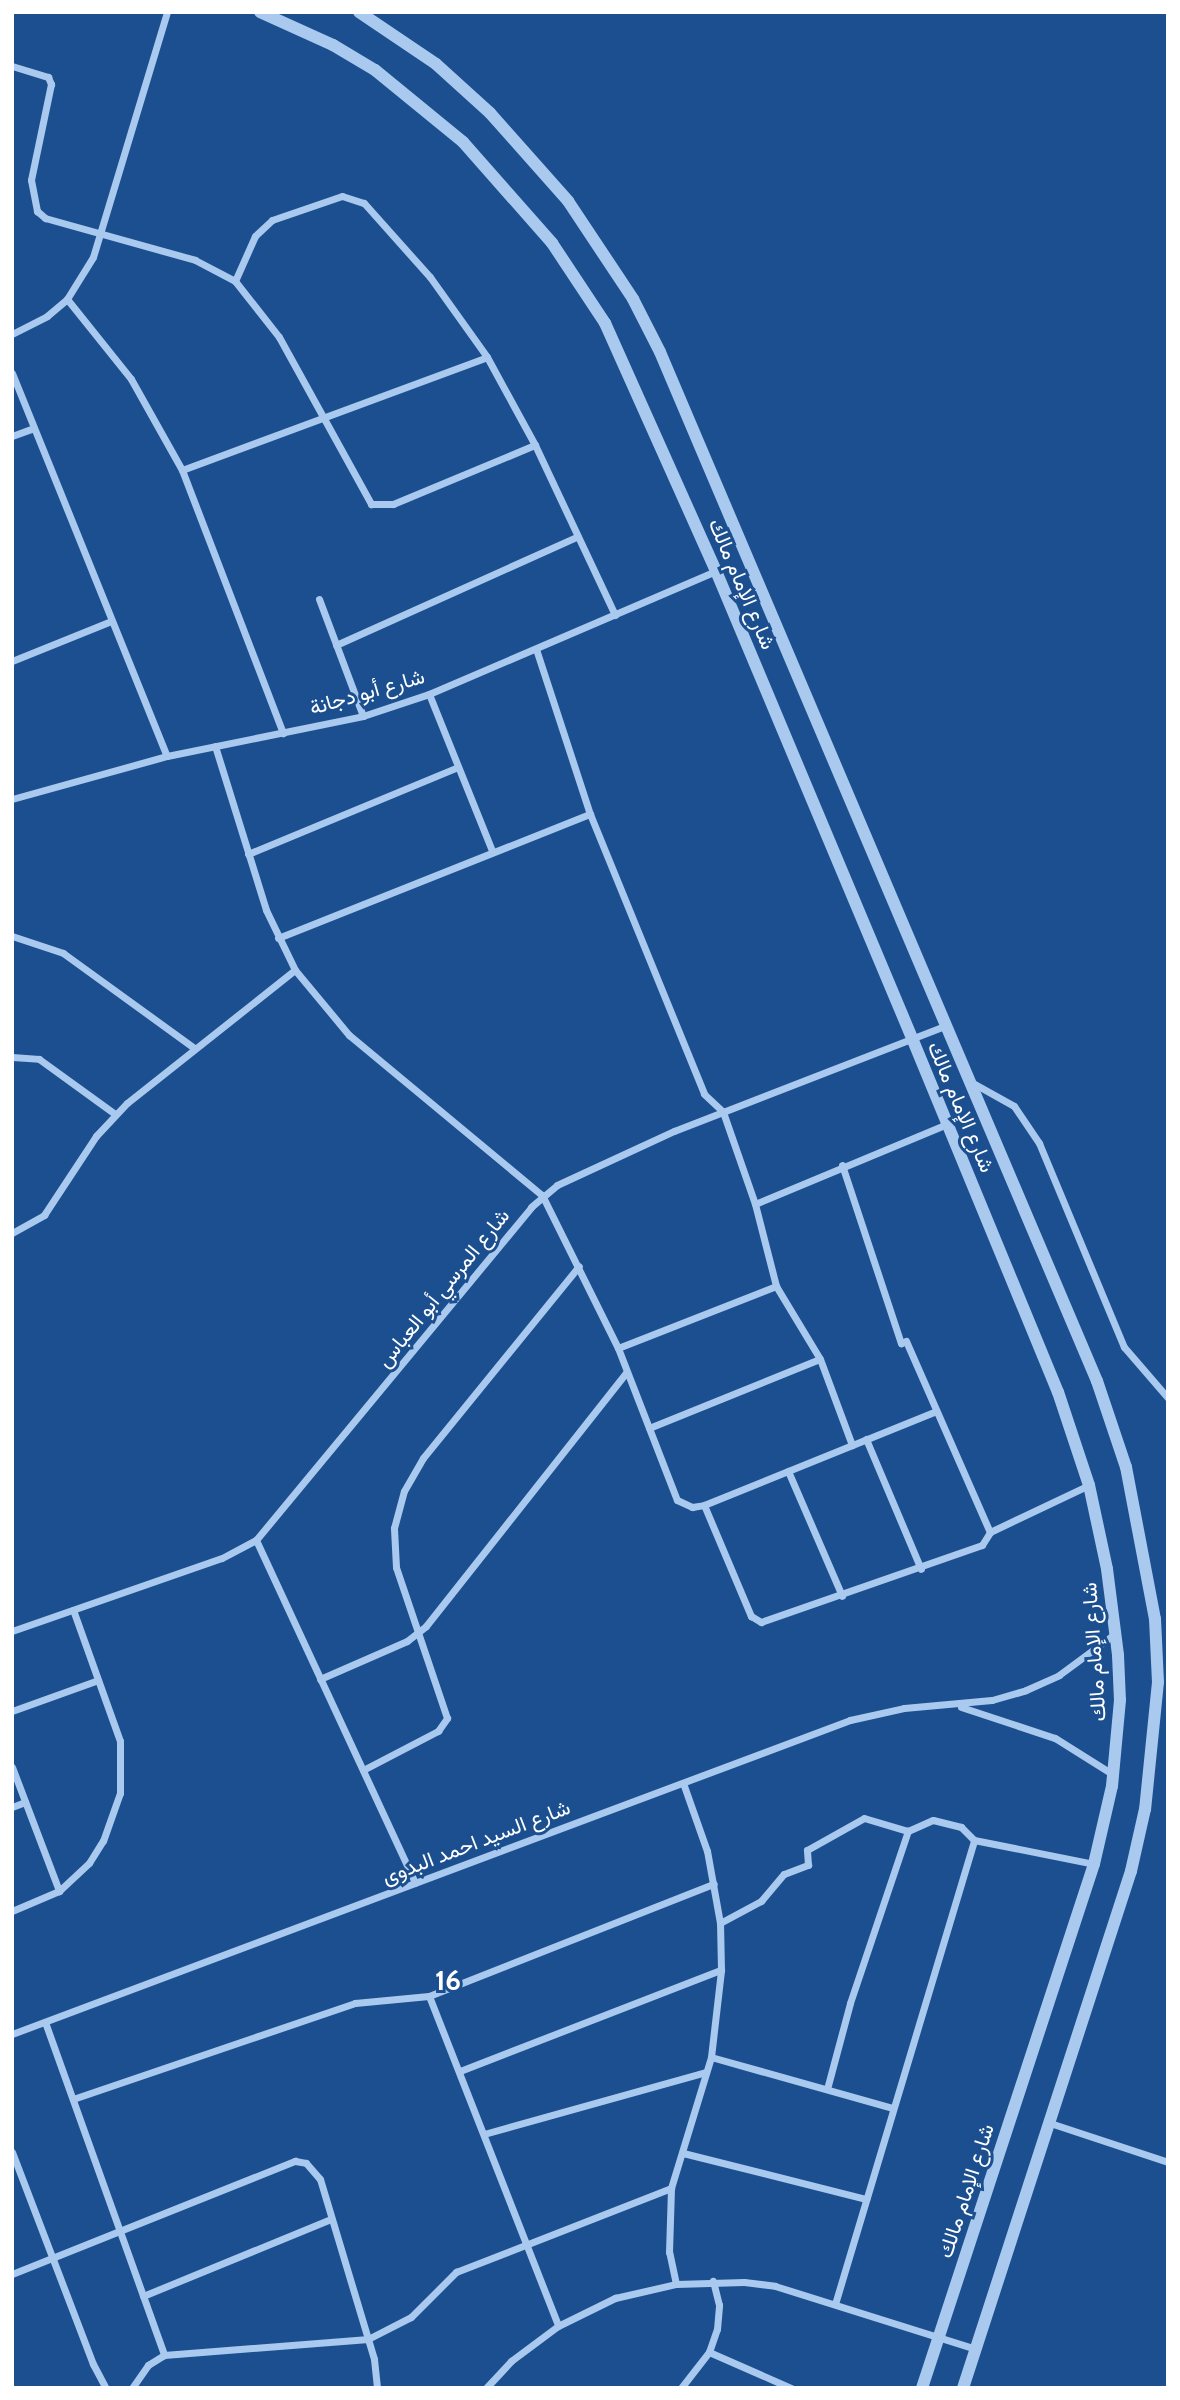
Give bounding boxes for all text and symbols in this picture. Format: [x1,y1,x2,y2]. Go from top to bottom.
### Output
street label: شارع الإمام مالك [703,515,781,653]
street label: شارع أبو دجانة [307,664,427,720]
street label: شارع الإمام مالك [922,1038,1000,1176]
street label: شارع المرسي أبو العباس [371,1204,515,1372]
street label: شارع الإمام مالك [1077,1582,1111,1722]
street label: شارع السيد احمد البدوى [378,1794,574,1890]
district label: 16 [435,1963,461,1997]
street label: شارع الإمام مالك [932,2121,1000,2261]

